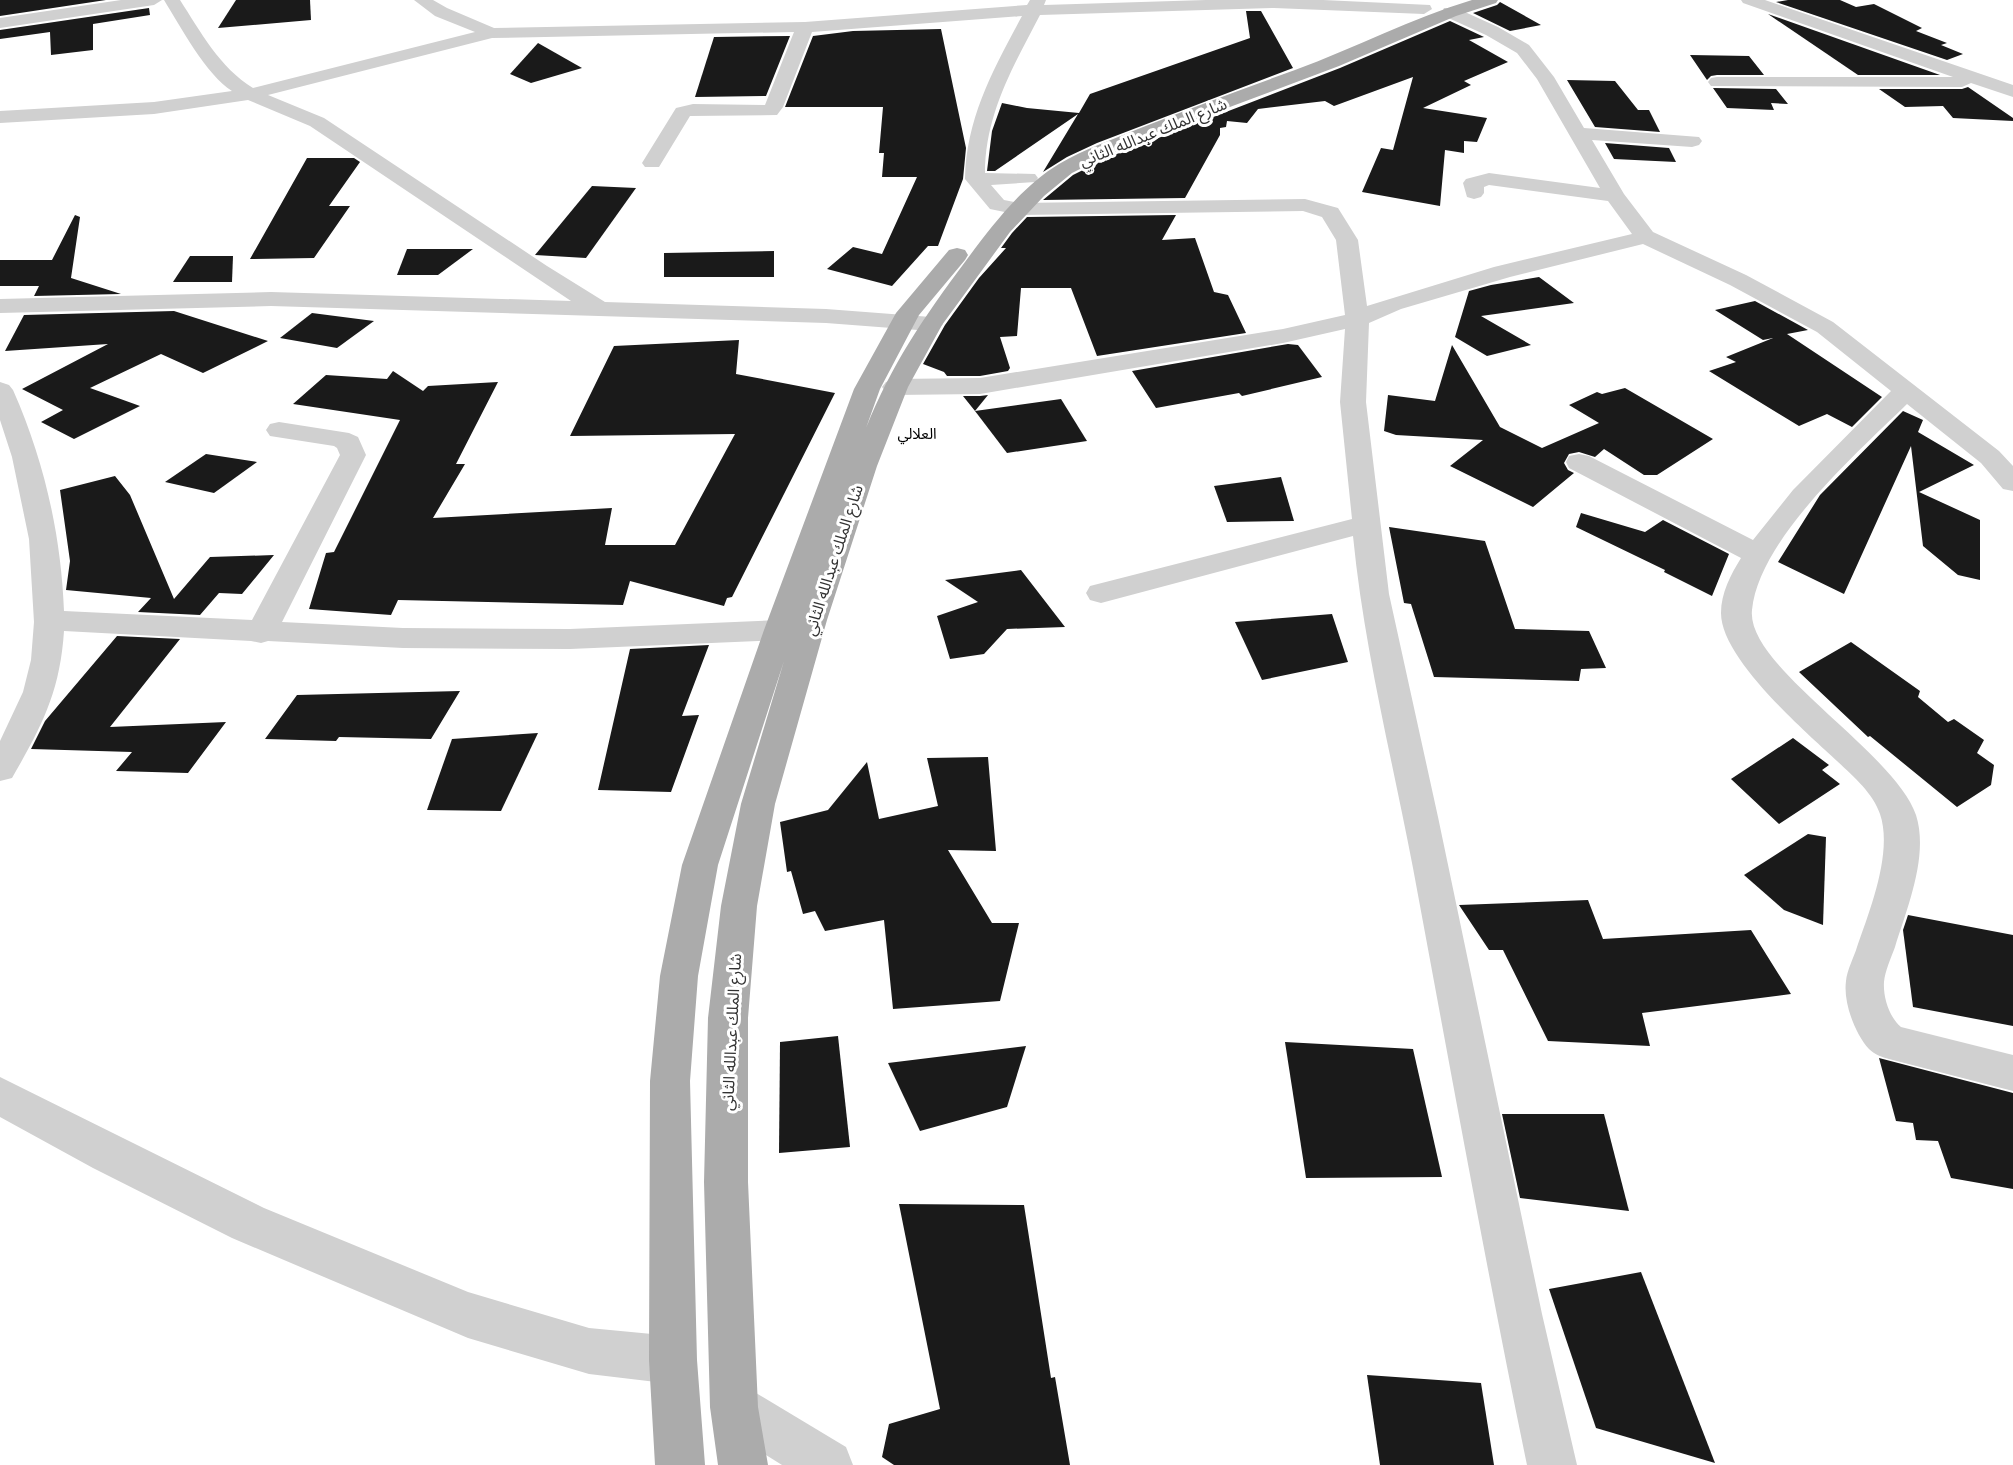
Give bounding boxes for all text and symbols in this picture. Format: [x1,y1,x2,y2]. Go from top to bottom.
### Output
street label: شارع الملك عبدالله الثاني [1077,94,1231,174]
district label: العلالي [897,425,937,445]
street label: شارع الملك عبدالله الثاني [800,482,870,639]
street label: شارع الملك عبدالله الثاني [718,953,748,1111]

